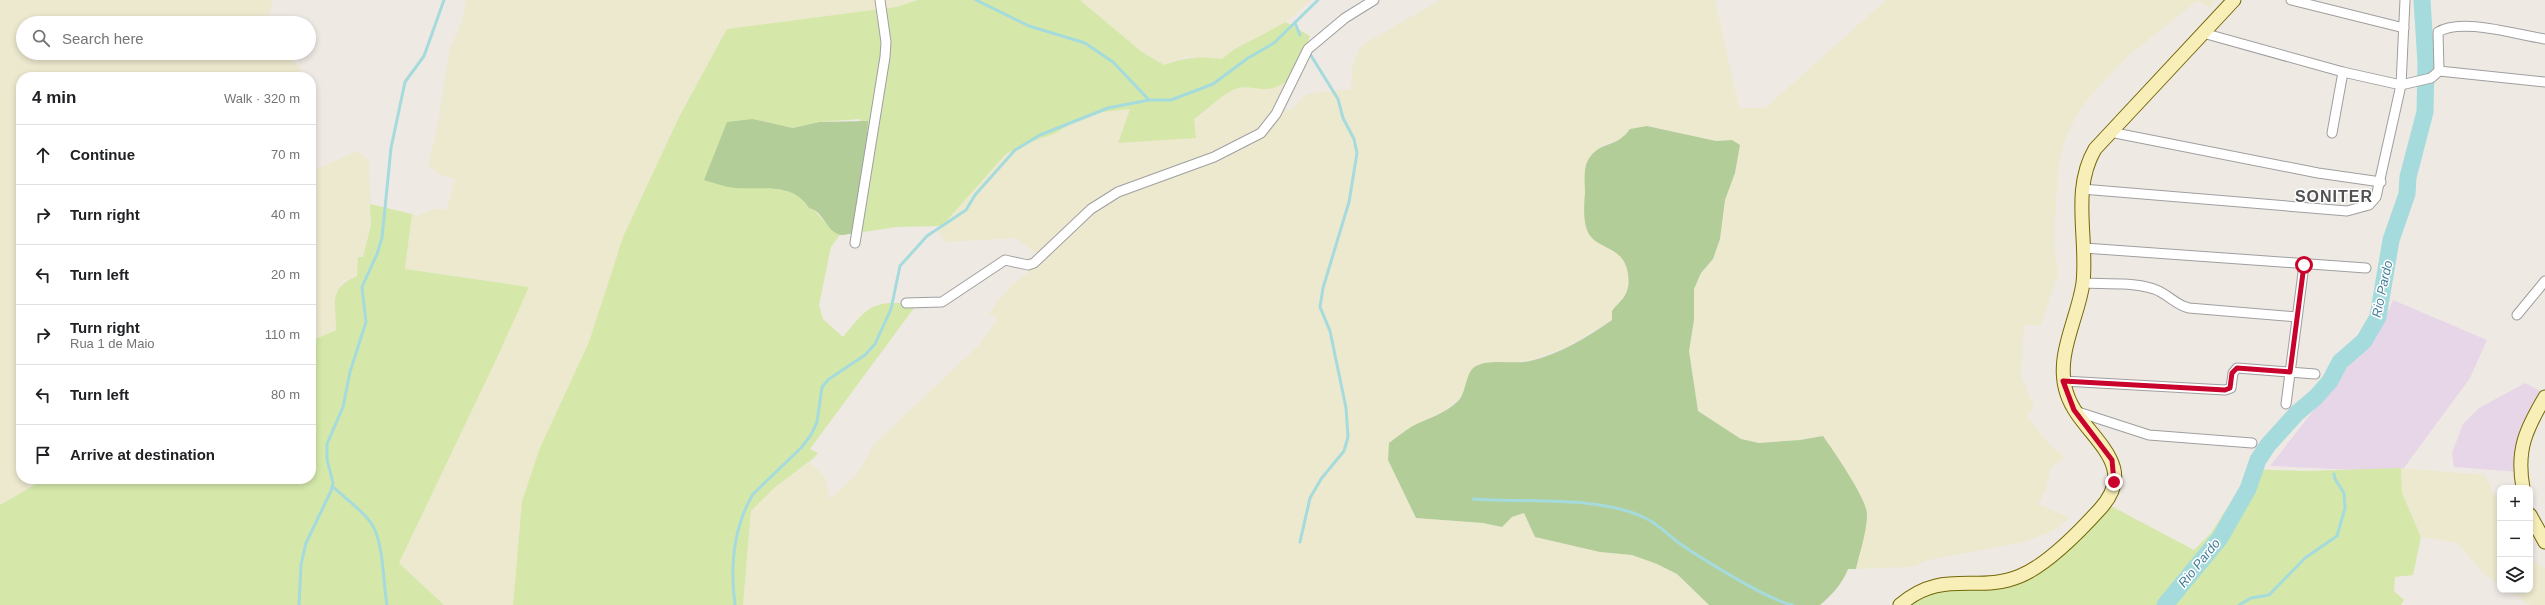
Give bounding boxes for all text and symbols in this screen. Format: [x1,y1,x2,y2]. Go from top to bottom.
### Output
search box [16,16,316,60]
icon: search [30,27,52,49]
text: Search here [62,30,144,47]
text: 4 min [32,88,76,107]
text: Walk · 320 m [224,91,300,106]
icon: ahead [32,144,54,166]
text: Continue [70,146,135,163]
text: 70 m [271,147,300,162]
district label: SONITER [2295,188,2373,205]
icon: right [32,204,54,226]
text: Turn right [70,206,140,223]
text: 40 m [271,207,300,222]
route start [2295,256,2313,274]
water label: Rio Pardo [2369,259,2395,319]
icon: left [32,264,54,286]
text: Turn left [70,266,129,283]
text: 20 m [271,267,300,282]
text: Turn right [70,319,140,336]
icon: right [32,324,54,346]
text: 110 m [265,327,300,342]
text: Rua 1 de Maio [70,336,155,351]
icon: left [32,384,54,406]
text: Turn left [70,386,129,403]
text: 80 m [271,387,300,402]
icon: arrive [32,444,54,466]
text: Arrive at destination [70,446,215,463]
route end [2105,473,2123,491]
map controls [2497,485,2533,593]
button: + [2497,485,2533,521]
button: − [2497,521,2533,557]
water label: Rio Pardo [2175,536,2223,590]
button: layers [2497,557,2533,593]

